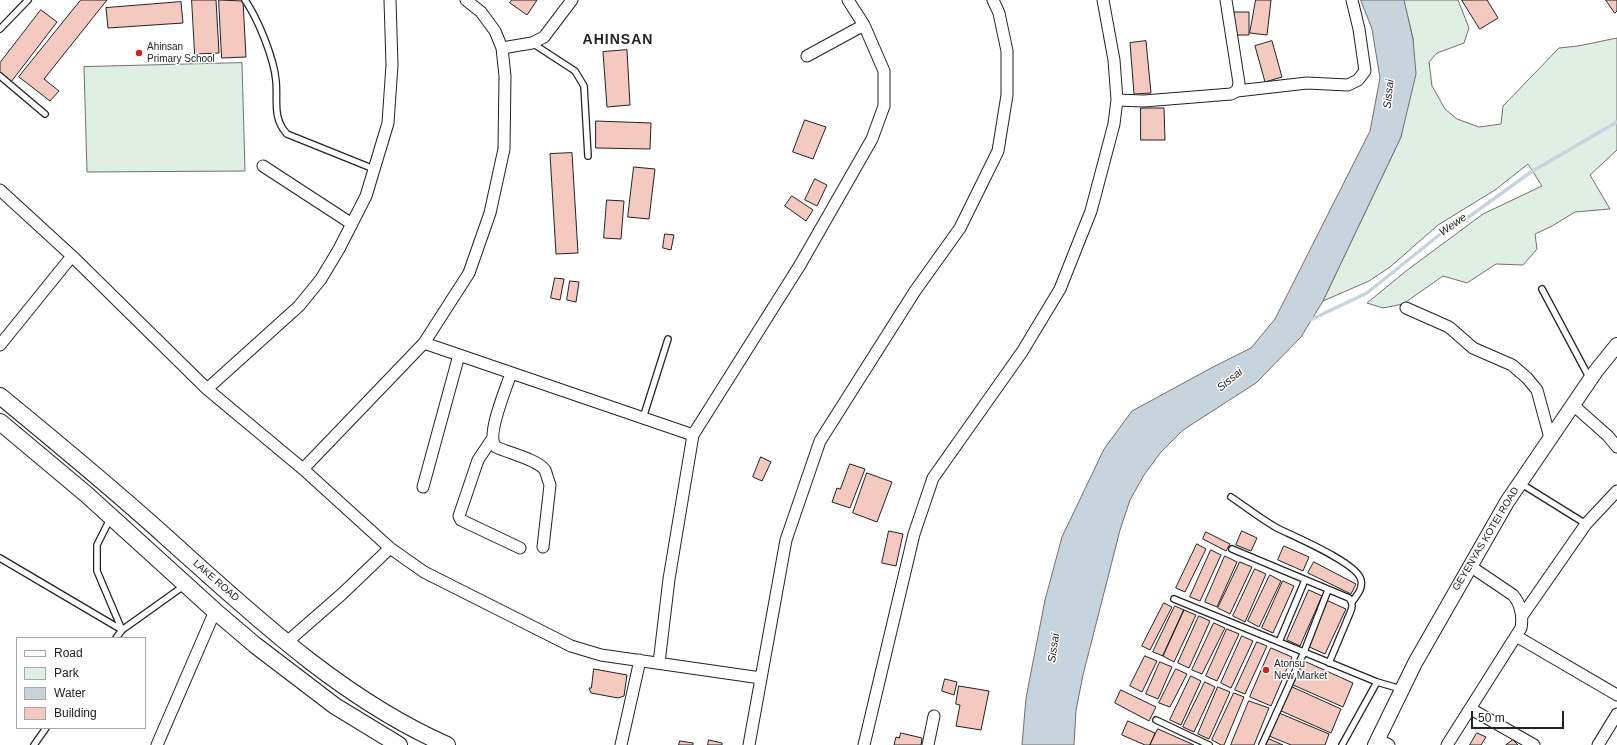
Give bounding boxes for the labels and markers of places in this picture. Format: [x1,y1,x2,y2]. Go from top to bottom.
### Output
place label: Ahinsan Primary School [147,41,215,64]
marker: Ahinsan Primary School [134,48,144,58]
place label: Atonsu New Market [1274,658,1327,682]
marker: Atonsu New Market [1261,665,1271,675]

